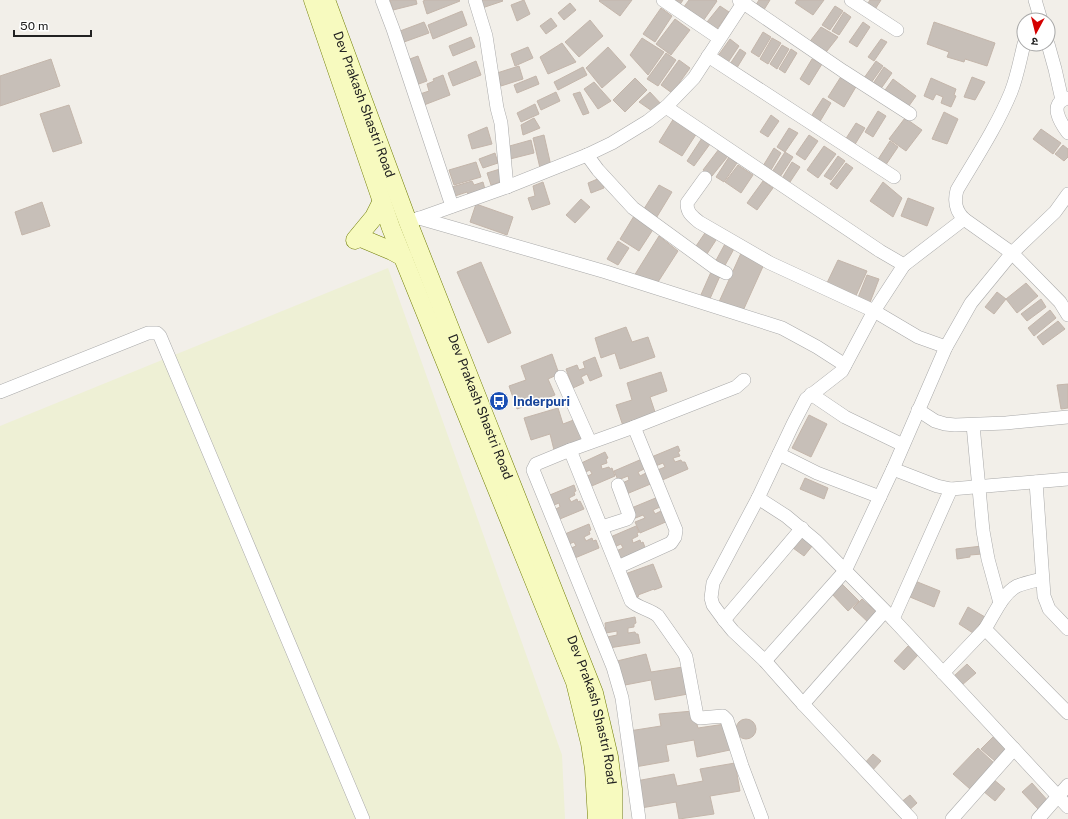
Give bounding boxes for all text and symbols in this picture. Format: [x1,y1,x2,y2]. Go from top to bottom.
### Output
scale bar [14,12,91,38]
north arrow [1016,12,1056,52]
text: 50 m [20,19,48,33]
street label: Dev Prakash Shastri Road [331,29,398,179]
text: उ [1030,36,1039,48]
street label: Dev Prakash Shastri Road [445,332,516,481]
bus stop icon: Inderpuri [488,390,510,412]
place label: Inderpuri [513,394,570,409]
street label: Dev Prakash Shastri Road [564,633,620,785]

